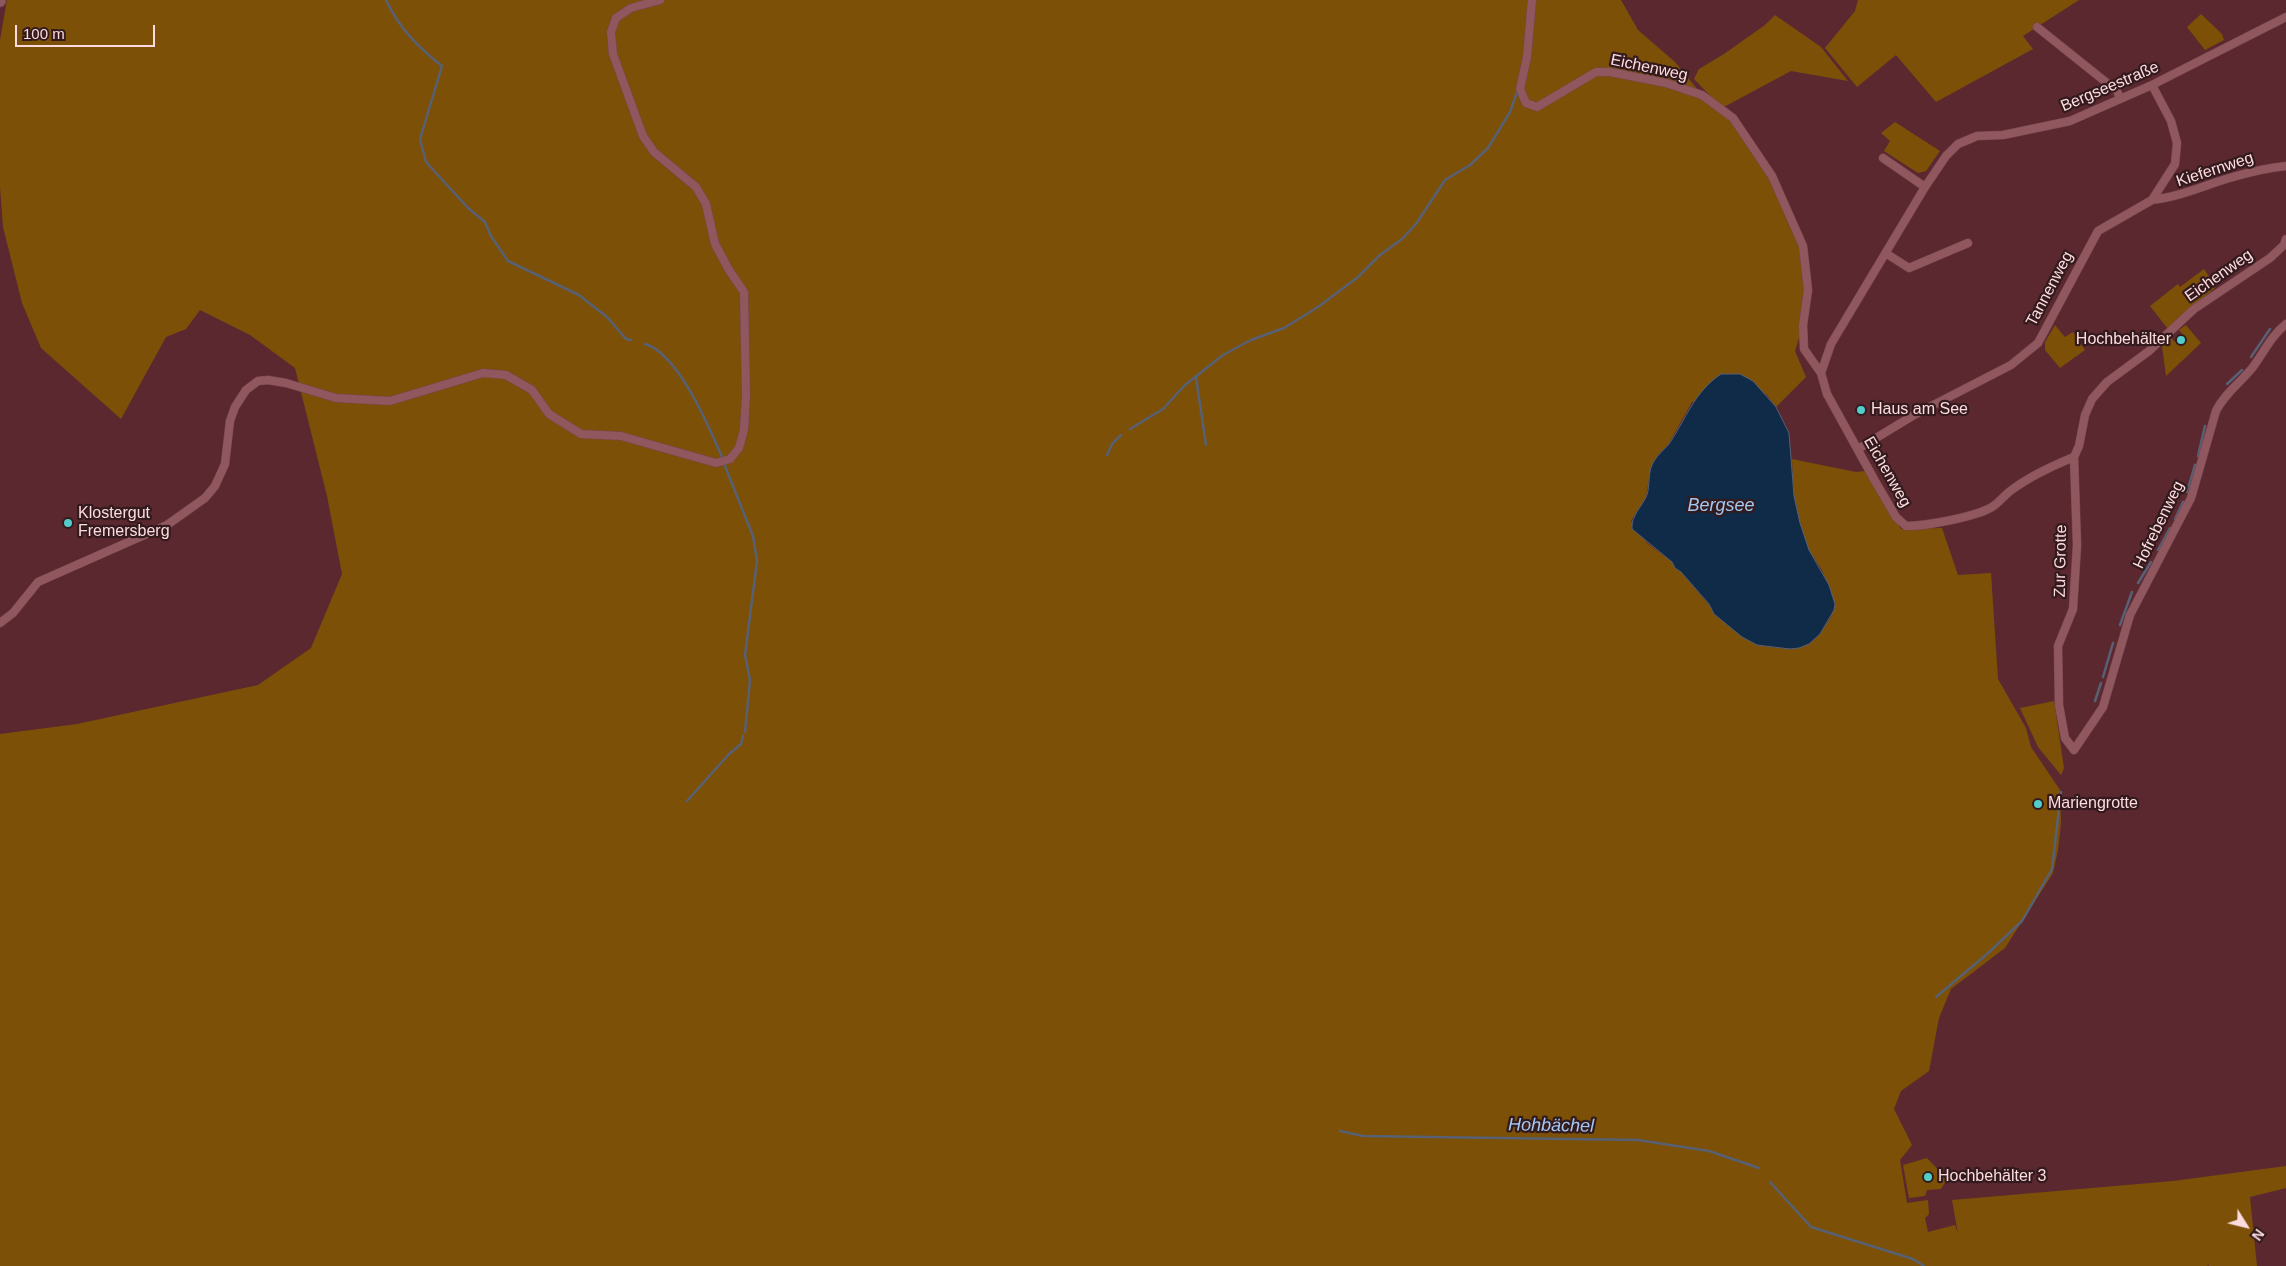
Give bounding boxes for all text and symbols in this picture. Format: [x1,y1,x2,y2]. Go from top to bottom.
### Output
scale bar [18,15,158,47]
text: 100 m [23,25,65,42]
street label: Eichenweg [1609,50,1689,86]
street label: Bergseestraße [2058,58,2162,116]
street label: Kiefernweg [2174,149,2256,191]
street label: Eichenweg [2181,246,2257,306]
street label: Tannenweg [2022,248,2078,330]
place label: Hochbehälter [2076,330,2171,350]
marker: Hochbehälter [2175,334,2187,346]
place label: Haus am See [1871,400,1968,420]
marker: Haus am See [1855,404,1867,416]
street label: Eichenweg [1859,433,1915,511]
street label: Hofrebenweg [2130,478,2188,572]
water label: Bergsee [1687,495,1755,517]
place label: Klostergut Fremersberg [78,504,170,542]
marker: Klostergut Fremersberg [62,517,74,529]
street label: Zur Grotte [2051,524,2071,598]
place label: Mariengrotte [2048,794,2138,814]
marker: Mariengrotte [2032,798,2044,810]
water label: Hohbächel [1508,1114,1594,1138]
place label: Hochbehälter 3 [1938,1167,2047,1187]
marker: Hochbehälter 3 [1922,1171,1934,1183]
north arrow [2221,1201,2271,1251]
text: N [2249,1226,2268,1244]

